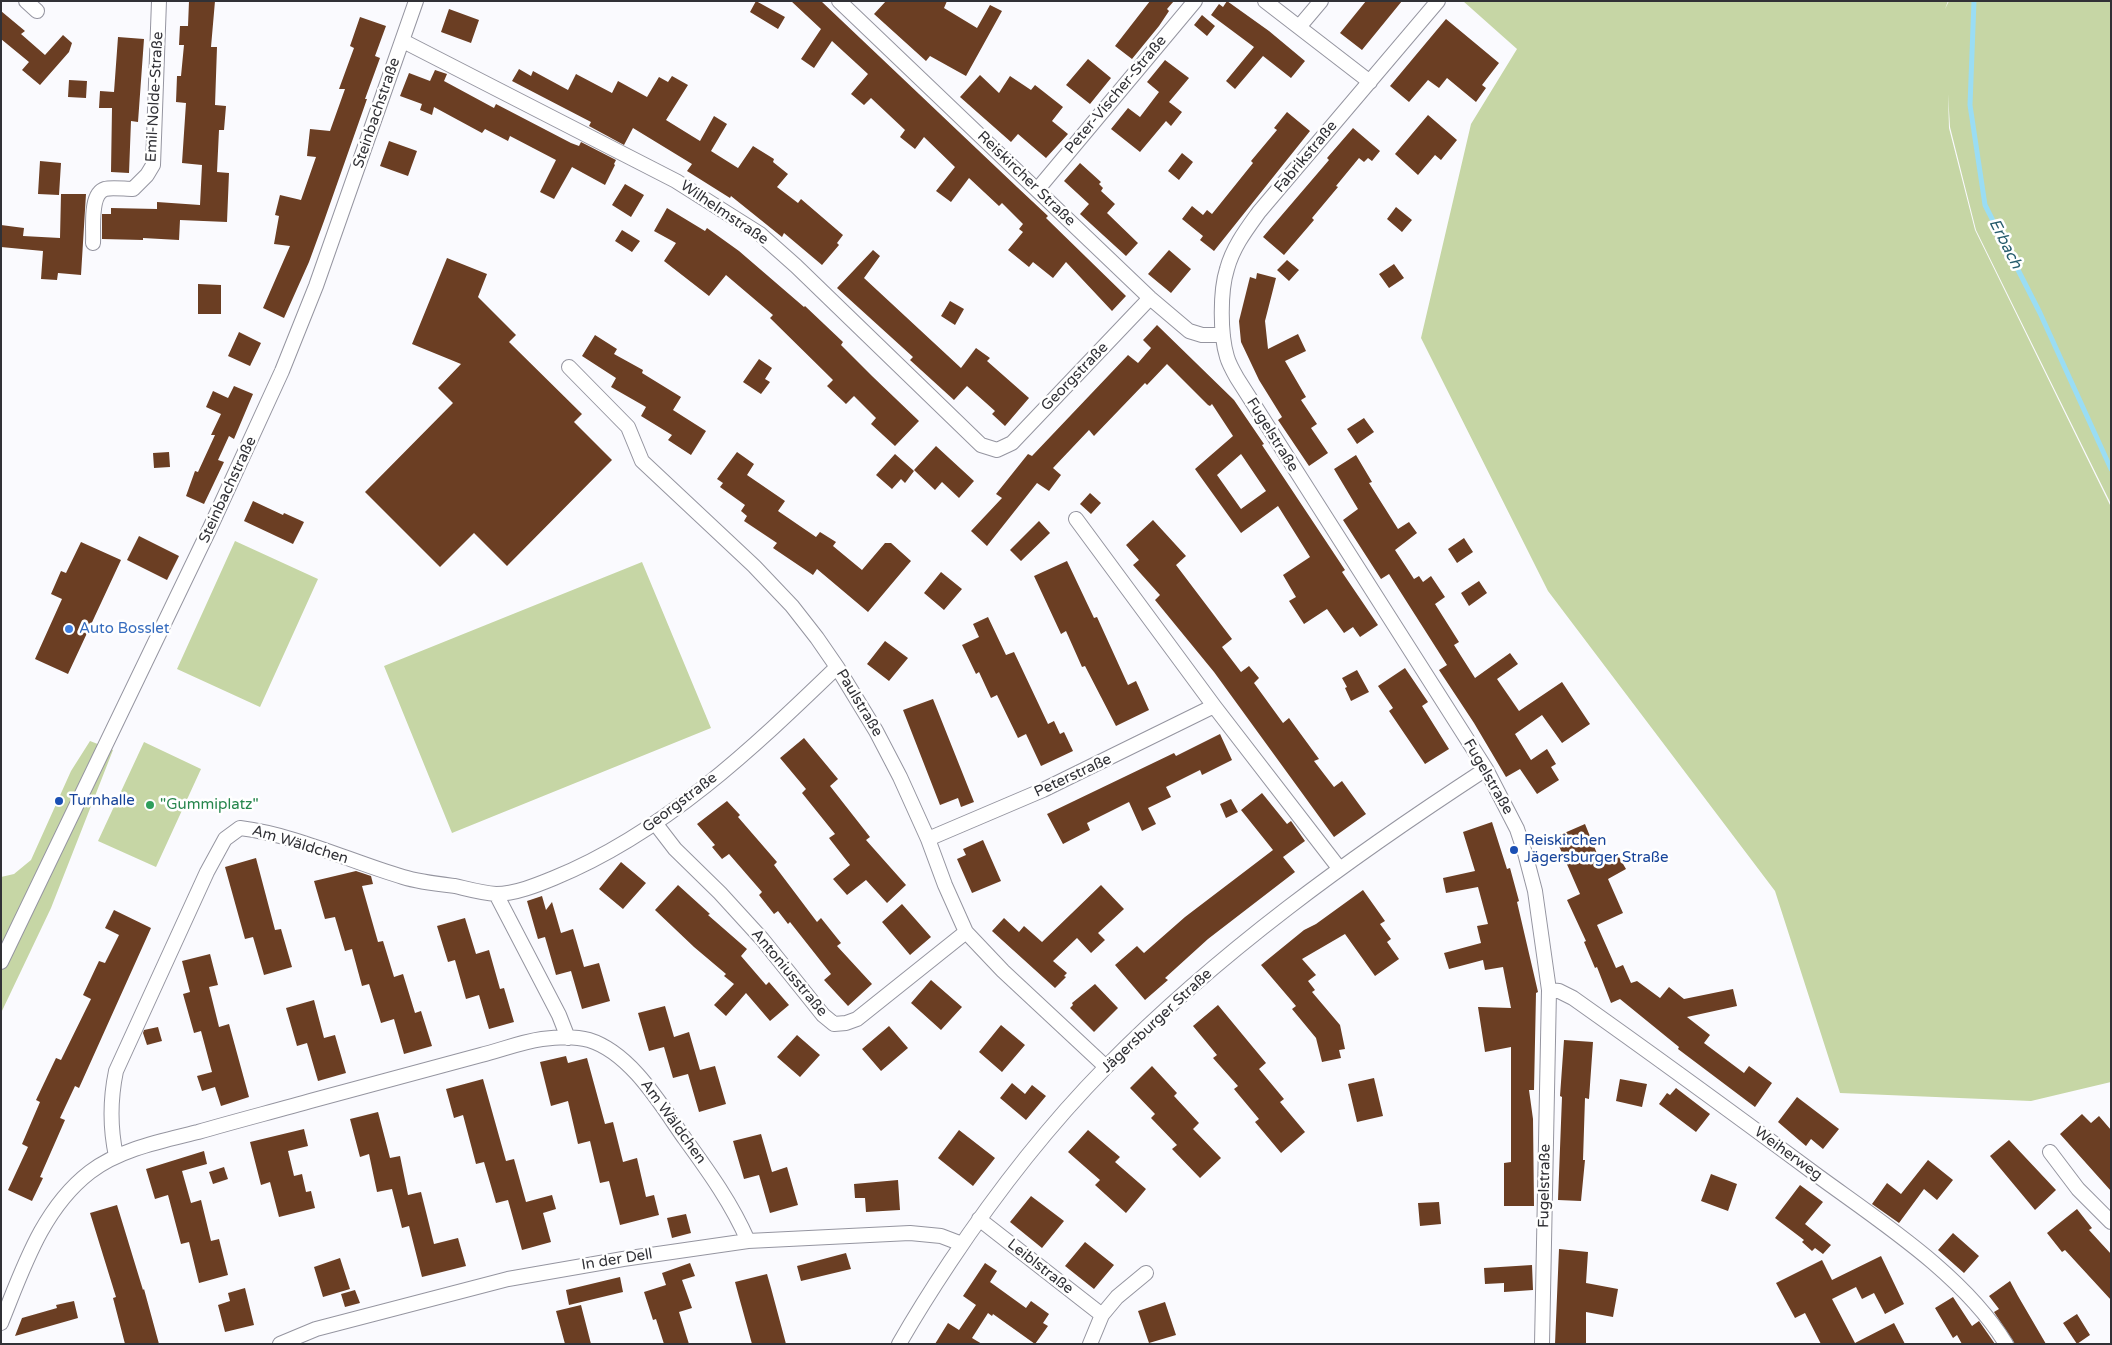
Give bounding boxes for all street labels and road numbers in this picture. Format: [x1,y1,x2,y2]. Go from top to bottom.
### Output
street label: Emil-Nolde-Straße [143,31,167,163]
street label: Peter-Vischer-Straße [1061,32,1171,158]
street label: Steinbachstraße [350,55,404,171]
street label: Fabrikstraße [1271,117,1341,197]
street label: Reiskircher Straße [973,128,1079,230]
street label: Wilhelmstraße [677,177,771,249]
street label: Georgstraße [1038,339,1112,415]
street label: Fugelstraße [1242,395,1302,475]
street label: Steinbachstraße [195,434,261,546]
street label: Paulstraße [832,666,886,740]
street label: Fugelstraße [1459,736,1517,818]
street label: Peterstraße [1032,750,1114,802]
street label: Georgstraße [639,769,721,837]
street label: Am Wäldchen [250,822,350,868]
street label: Antoniusstraße [747,926,831,1020]
street label: Jägersburger Straße [1098,965,1216,1077]
street label: Am Wäldchen [636,1076,710,1168]
street label: Weiherweg [1750,1123,1826,1185]
street label: Fugelstraße [1535,1144,1555,1228]
street label: Leiblstraße [1003,1236,1077,1298]
street label: In der Dell [580,1246,654,1274]

